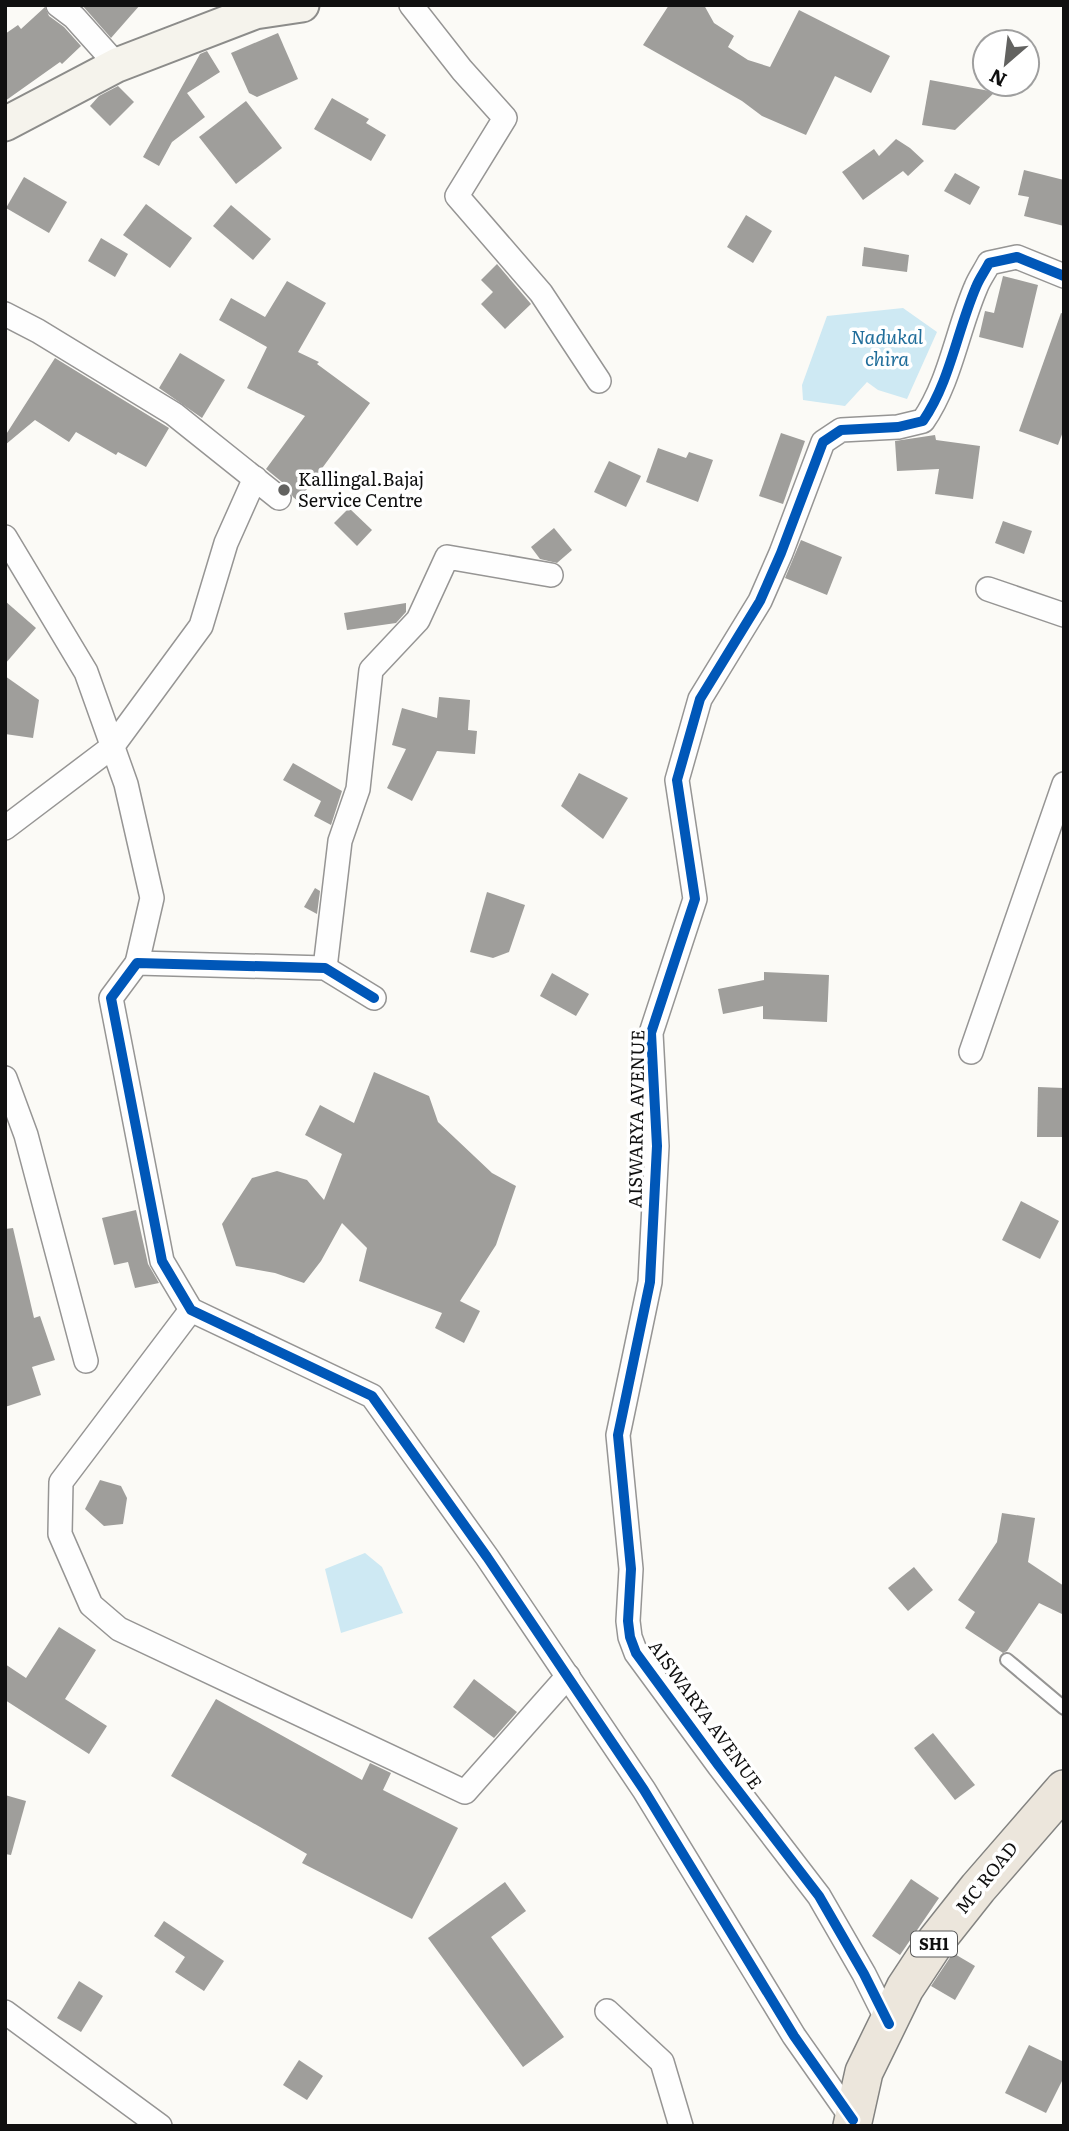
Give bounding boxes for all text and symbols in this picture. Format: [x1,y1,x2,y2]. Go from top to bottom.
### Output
north arrow [971,28,1041,98]
text: N [984,63,1011,95]
water label: Nadukal chira [851,322,924,372]
place label: Kallingal.Bajaj Service Centre [298,465,424,513]
marker: Kallingal.Bajaj Service Centre [276,482,292,498]
street label: AISWARYA AVENUE [620,1030,651,1208]
street label: AISWARYA AVENUE [643,1634,770,1794]
street label: MC ROAD [948,1835,1023,1919]
road number: SH1 [911,1932,957,1956]

